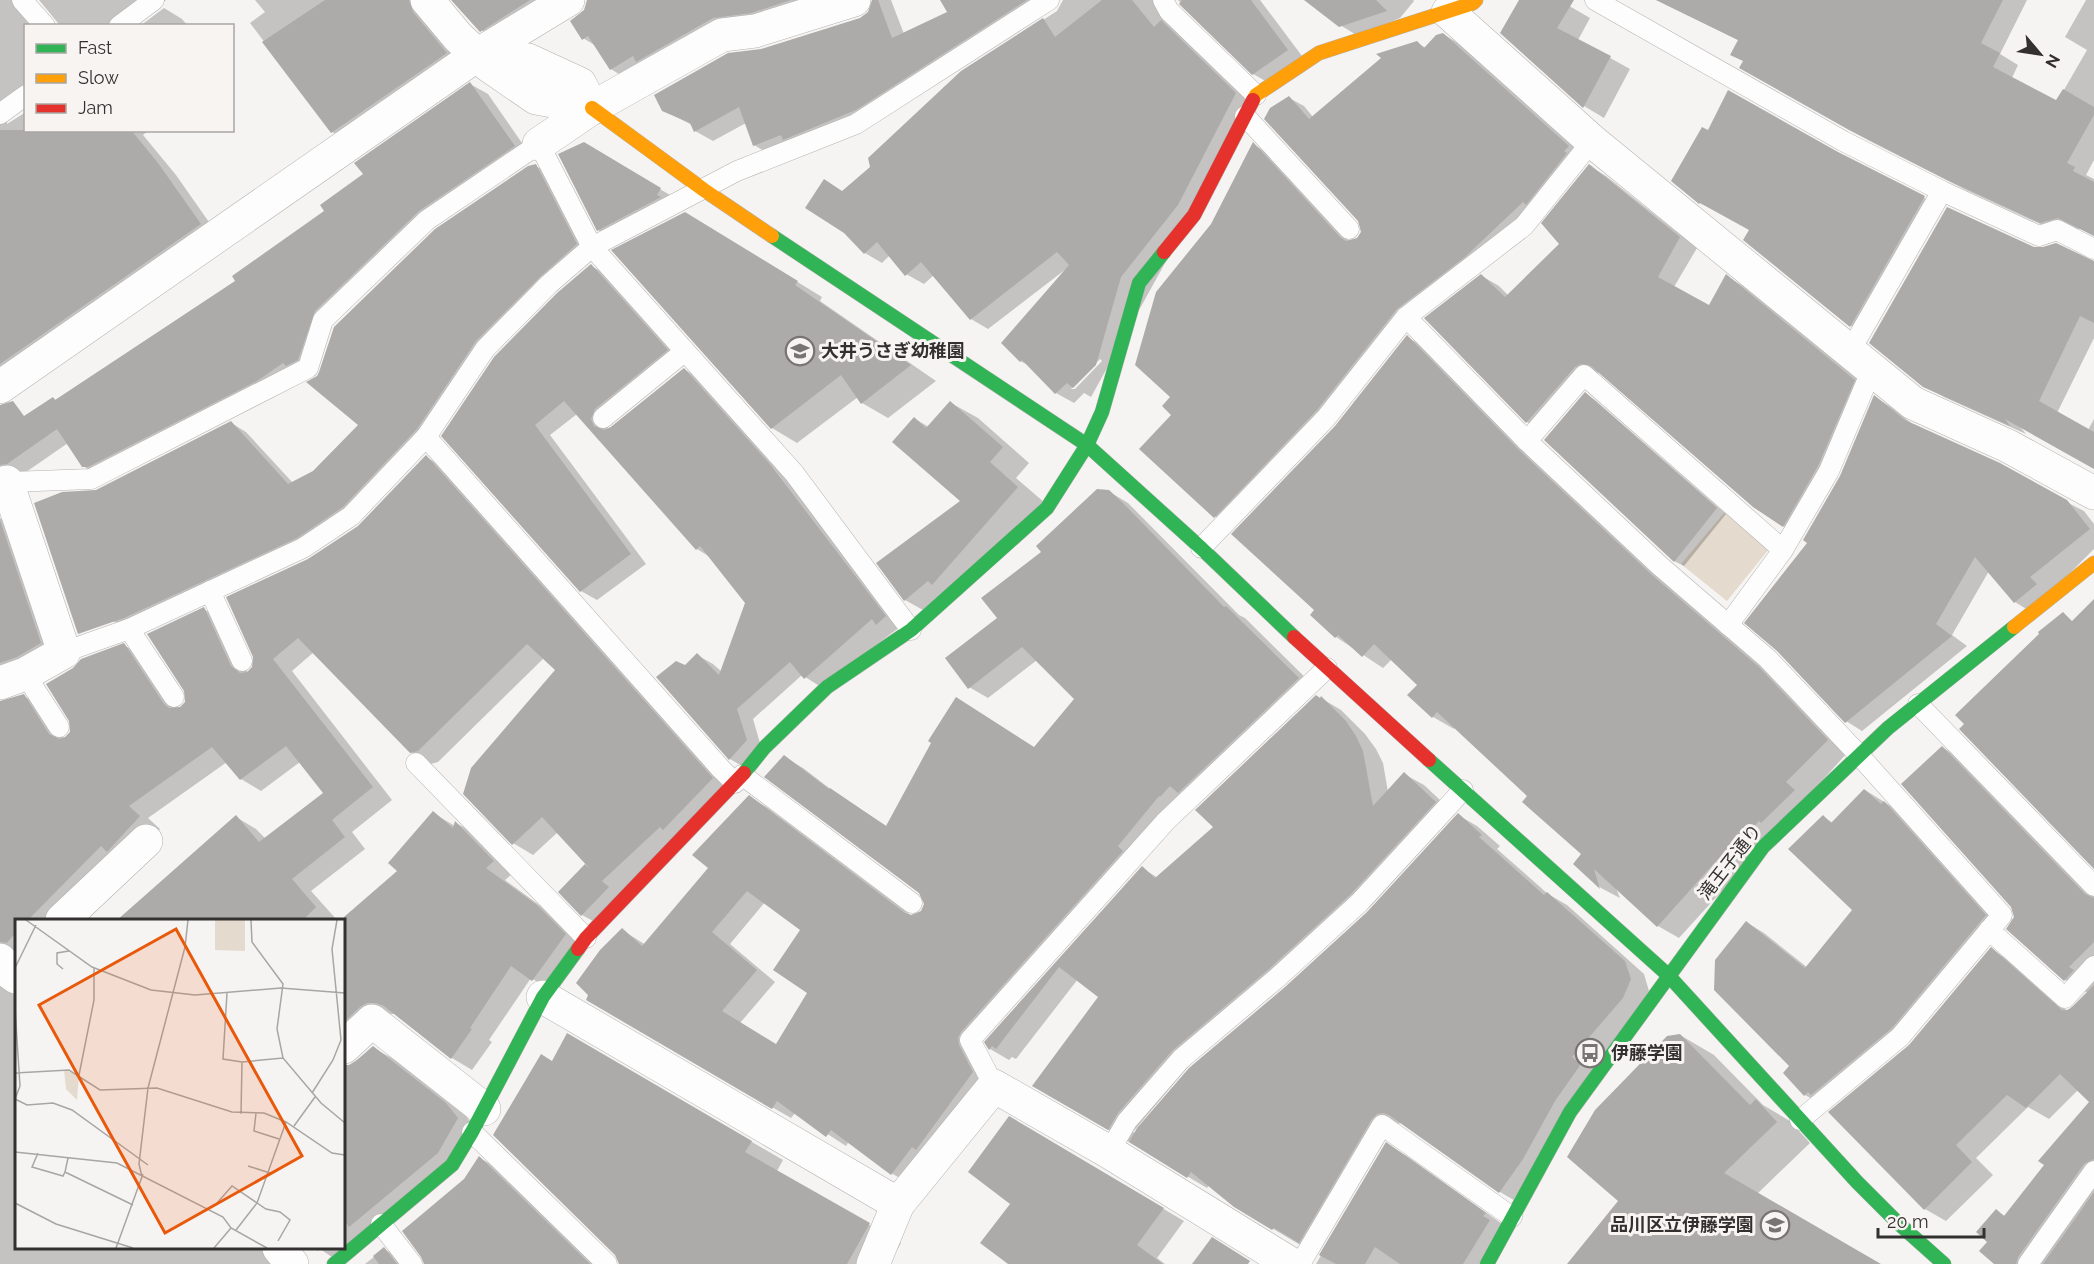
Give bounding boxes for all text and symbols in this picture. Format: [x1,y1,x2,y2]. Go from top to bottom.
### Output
legend [24,24,234,132]
north arrow [2010,24,2070,84]
text: Fast [78,37,112,58]
text: N [2041,51,2064,71]
text: Slow [78,67,119,88]
text: Jam [78,97,113,118]
school or university icon: 大井うさぎ幼稚園 [784,335,816,367]
place label: 大井うさぎ幼稚園 [821,340,965,361]
street label: 滝王子通り [1694,820,1766,904]
inset map [15,919,345,1249]
bus stop icon: 伊藤学園 [1574,1037,1606,1069]
place label: 伊藤学園 [1611,1042,1683,1063]
scale bar [1878,1201,1984,1239]
school or university icon: 品川区立伊藤学園 [1759,1209,1791,1241]
text: 20 m [1887,1211,1929,1232]
place label: 品川区立伊藤学園 [1610,1214,1754,1235]

